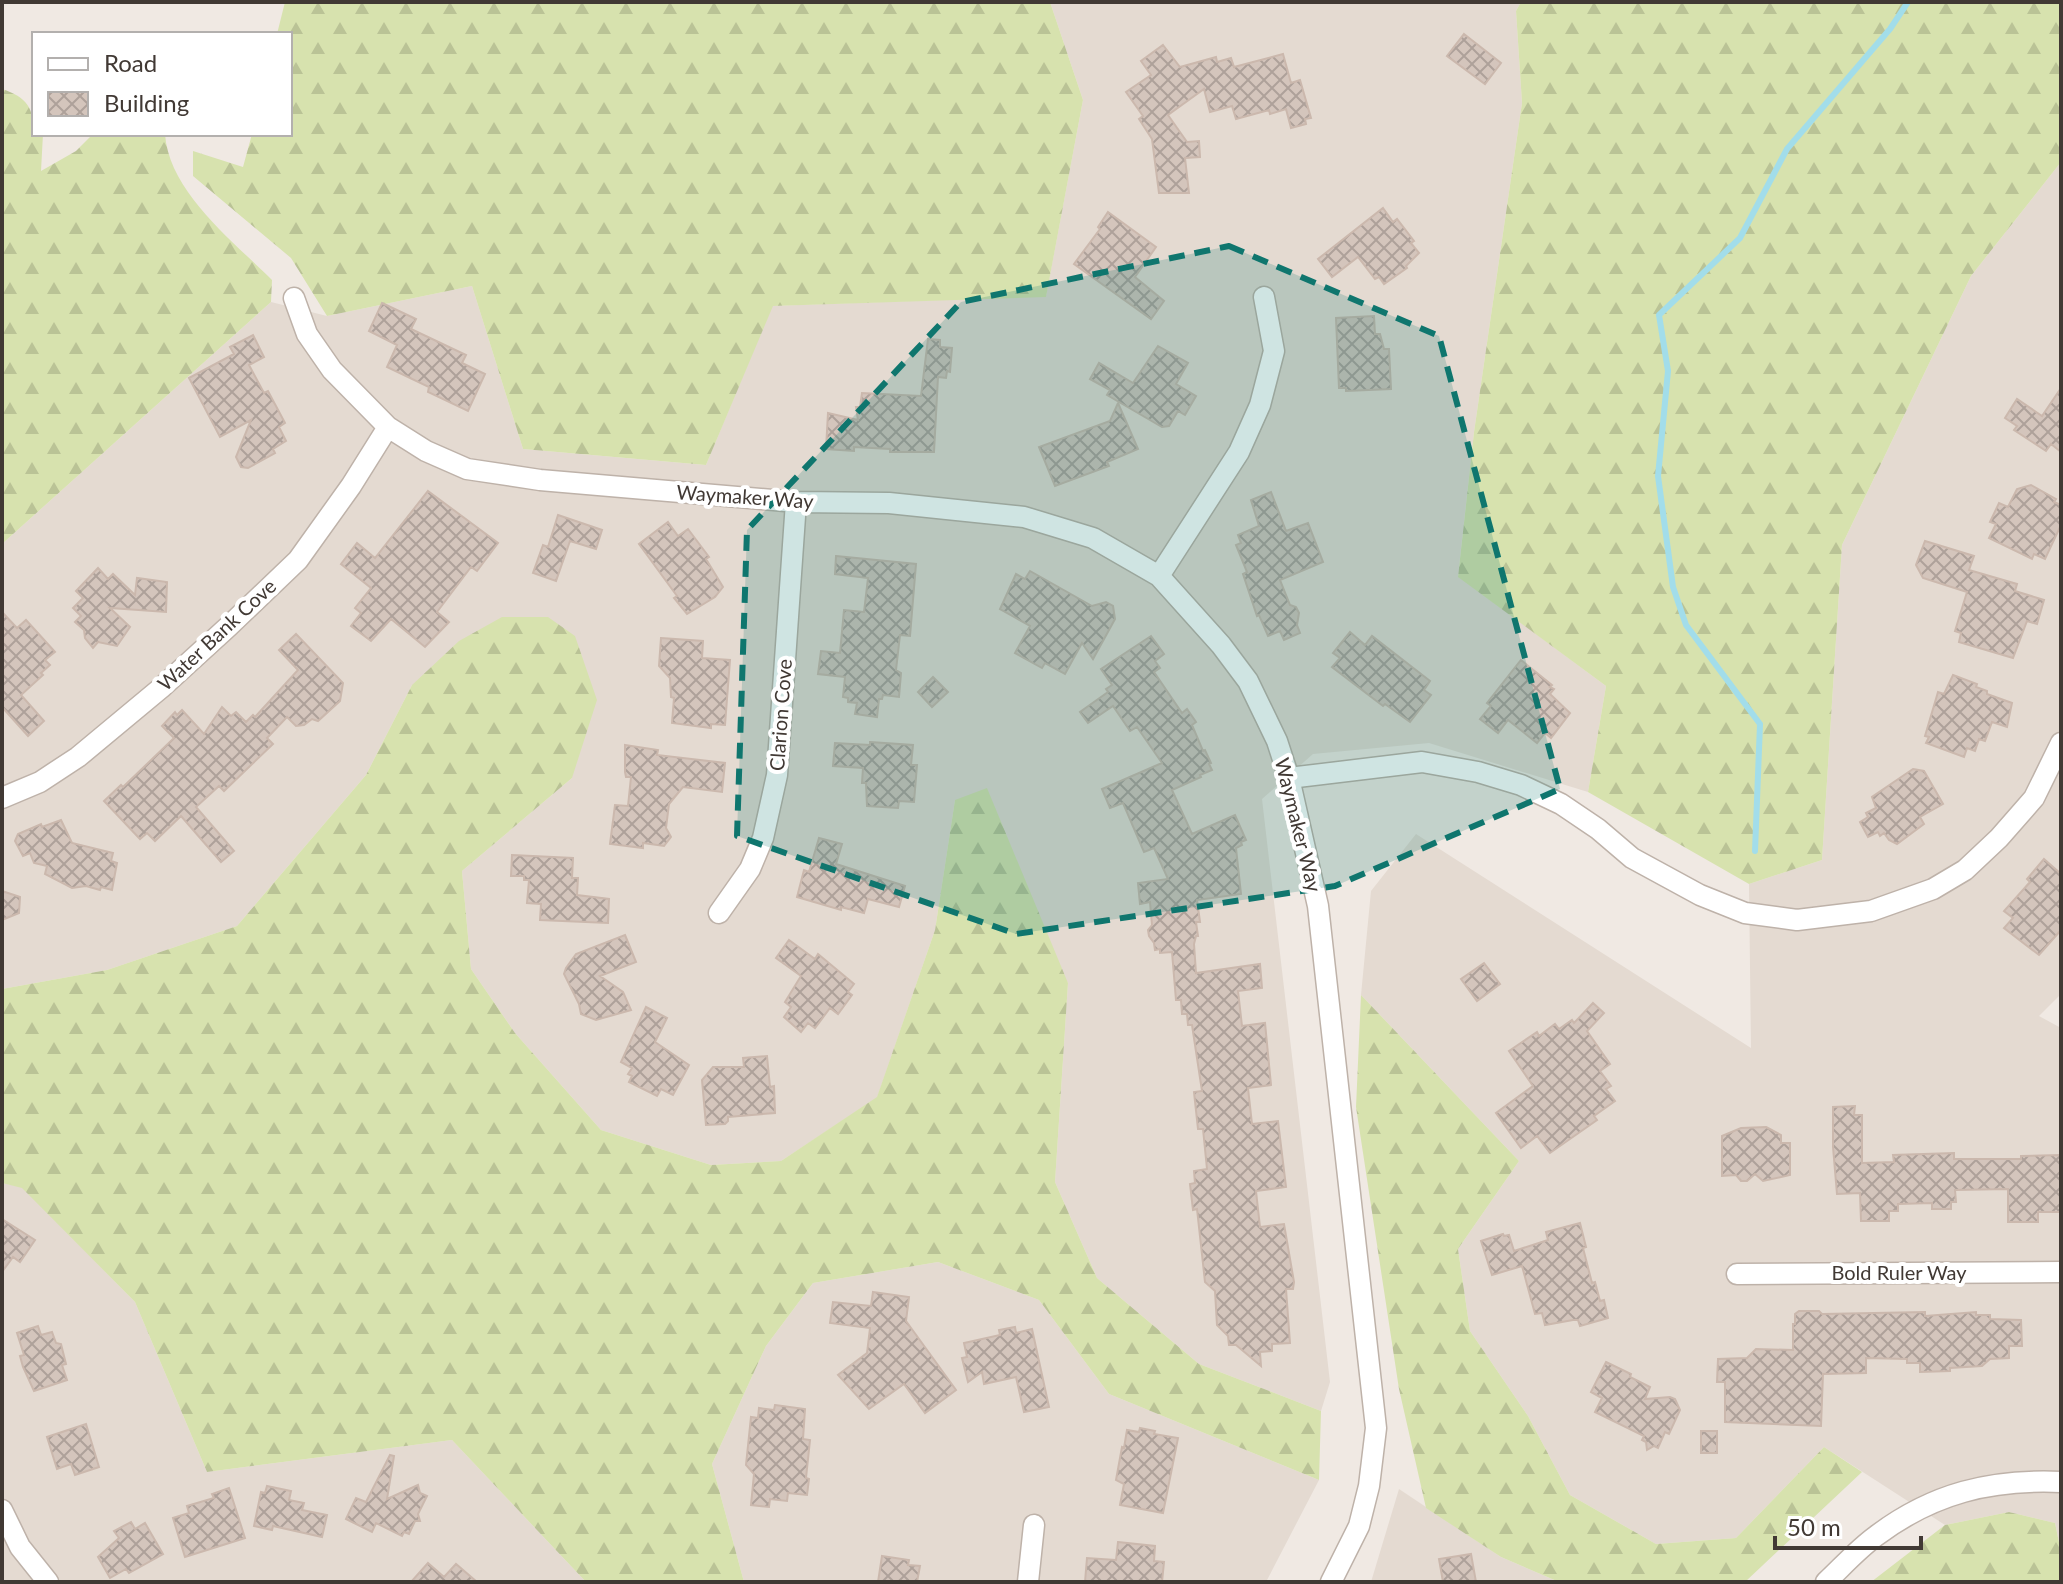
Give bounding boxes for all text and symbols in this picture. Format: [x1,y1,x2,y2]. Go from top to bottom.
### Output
legend [32,32,292,136]
text: Road [104,48,157,77]
text: Building [104,88,189,117]
street label: Waymaker Way [676,479,815,513]
street label: Water Bank Cove [152,573,280,695]
street label: Clarion Cove [764,658,796,772]
street label: Waymaker Way [1271,755,1327,895]
street label: Bold Ruler Way [1831,1260,1967,1284]
scale bar [1775,1500,1921,1550]
text: 50 m [1787,1512,1841,1541]

